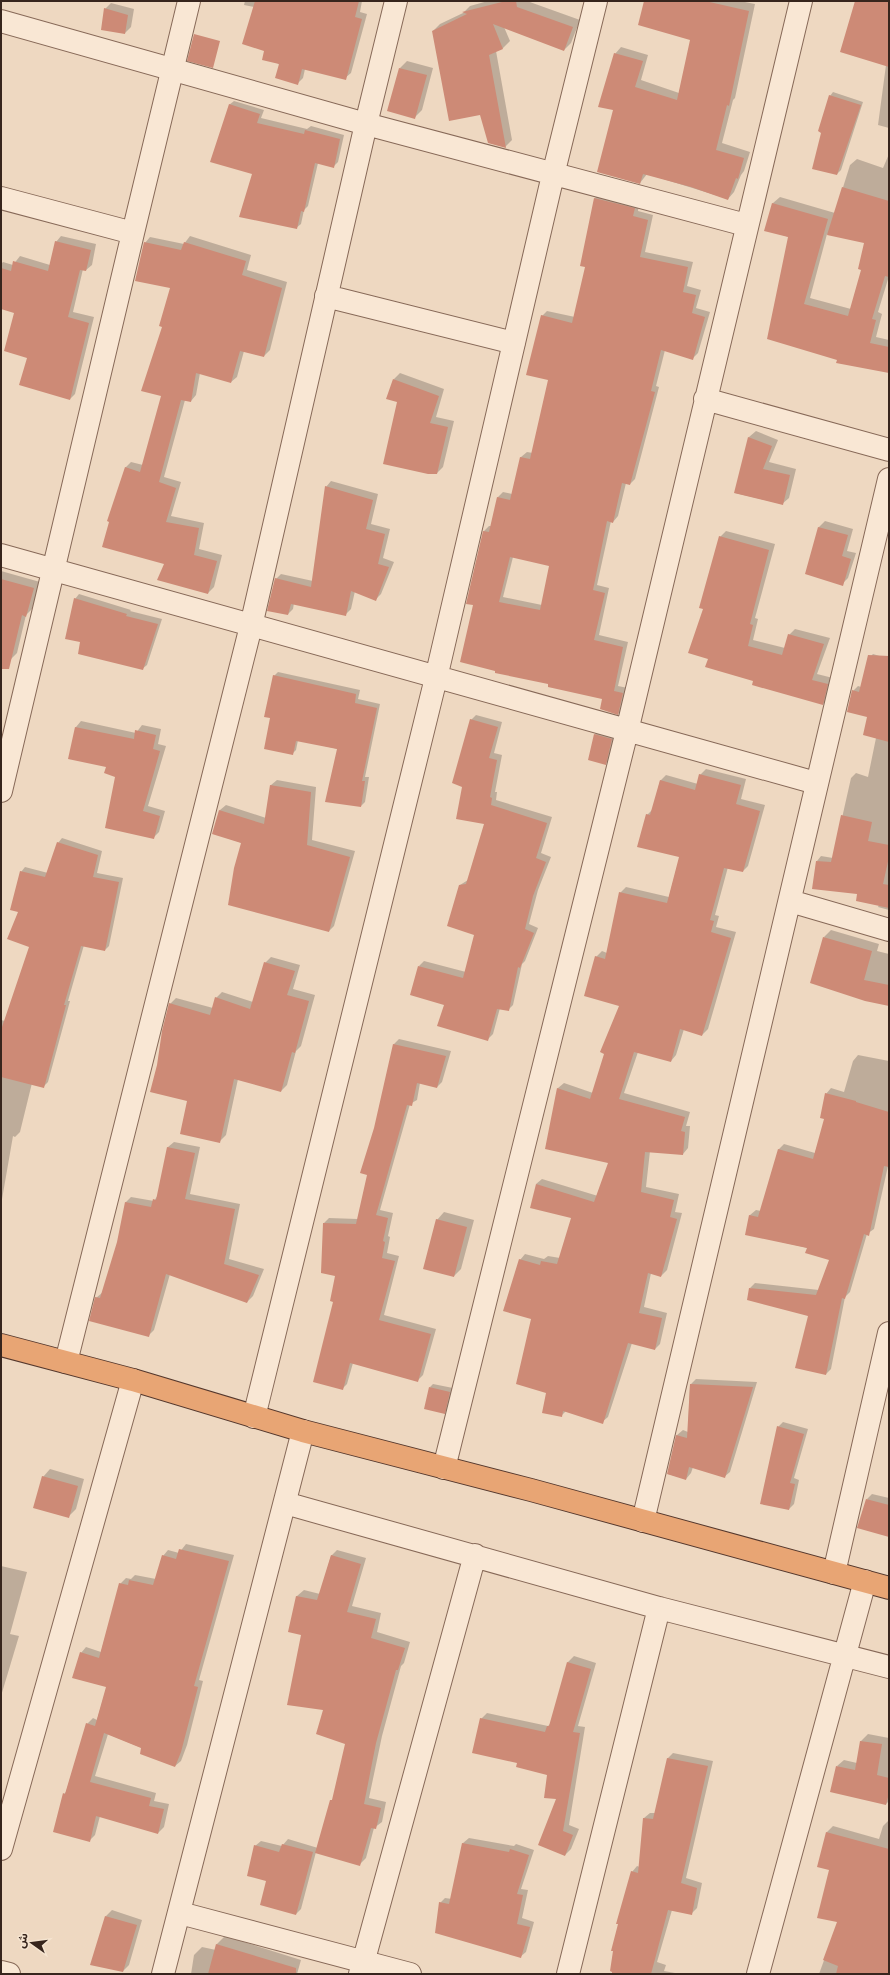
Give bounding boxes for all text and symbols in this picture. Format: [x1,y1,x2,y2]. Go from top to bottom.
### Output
north arrow [12,1923,52,1963]
text: ش [14,1932,31,1950]

